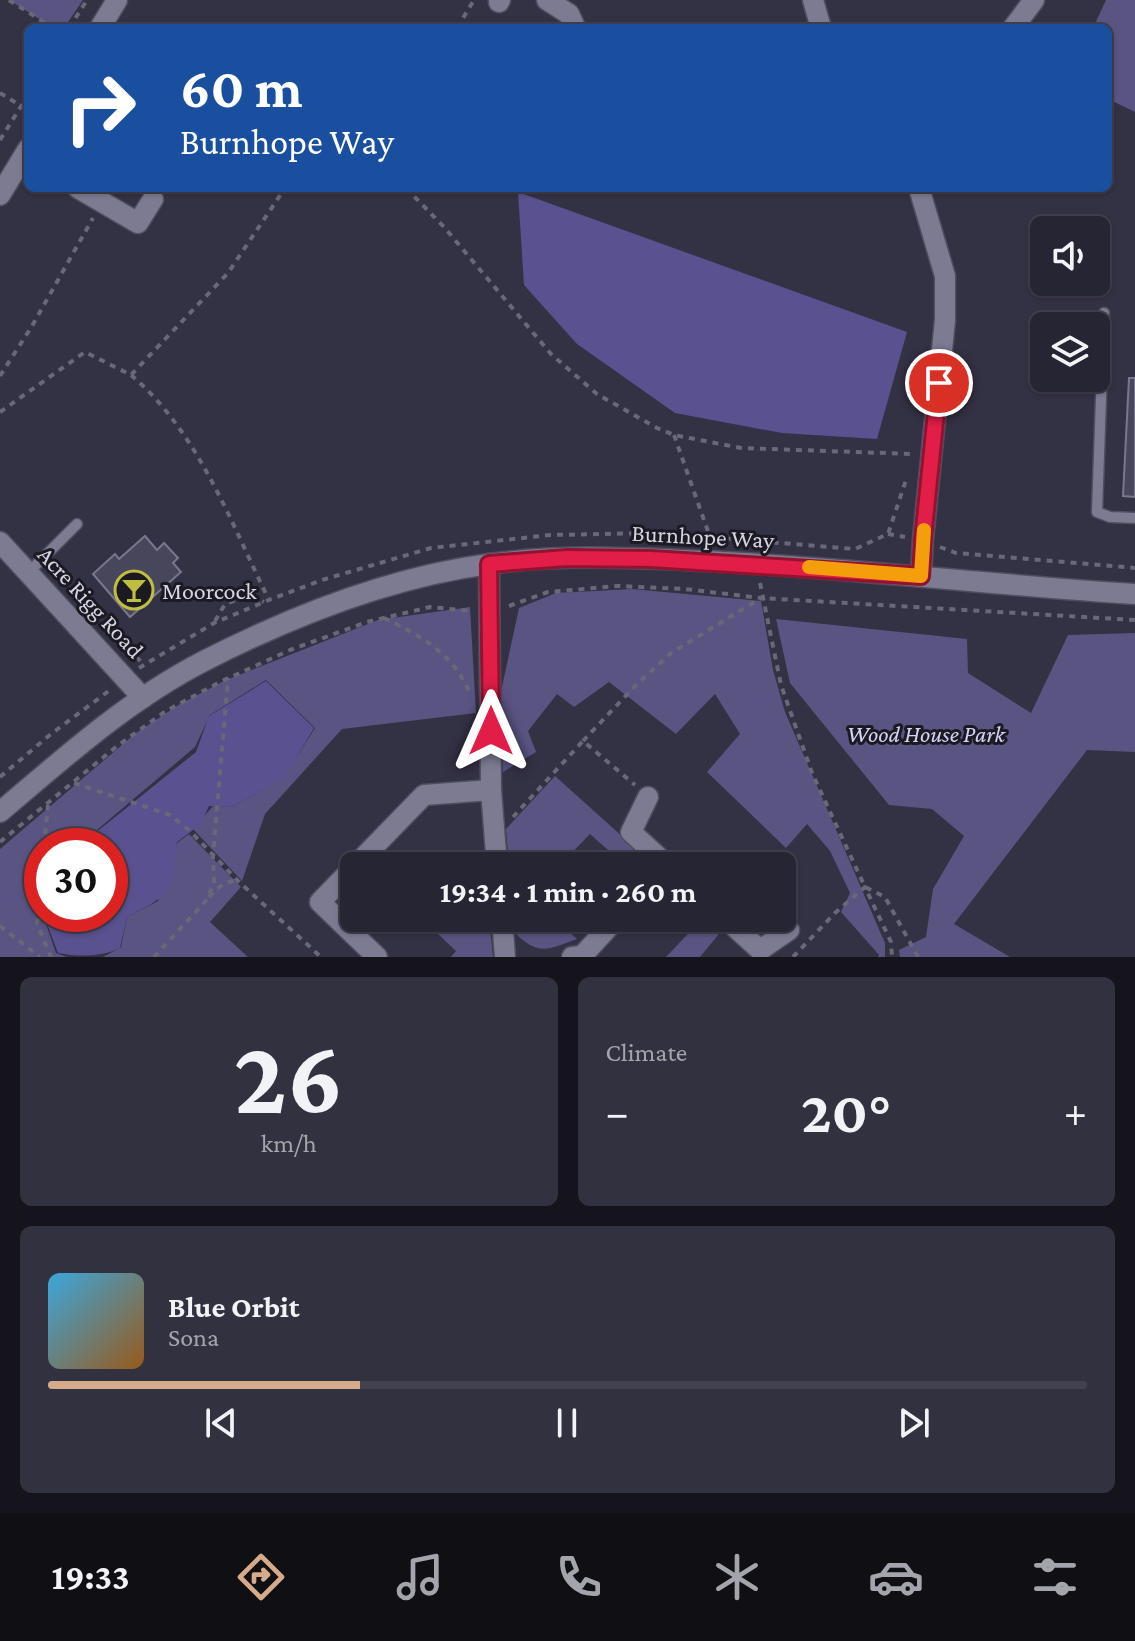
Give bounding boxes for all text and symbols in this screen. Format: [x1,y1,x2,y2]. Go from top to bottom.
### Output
icon: right [48,56,152,160]
text: 60 m [180,57,303,119]
text: Burnhope Way [180,122,394,162]
map controls [1030,216,1110,392]
button: sound [1030,216,1110,296]
button: layers [1030,312,1110,392]
pin [905,349,973,417]
icon: arrive [917,361,961,405]
street label: Burnhope Way [631,519,776,553]
street label: Acre Rigg Road [33,541,150,664]
bar icon: Moorcock [113,569,155,611]
place label: Moorcock [162,577,257,604]
position arrow [449,689,533,773]
park label: Wood House Park [847,720,1006,747]
speed limit sign: 30 [24,828,128,932]
text: 19:34 · 1 min · 260 m [440,875,696,908]
text: 26 [234,1019,344,1134]
text: Climate [606,1038,687,1067]
text: 20° [801,1078,891,1145]
text: − [606,1088,629,1136]
text: + [1064,1088,1087,1136]
text: km/h [261,1129,317,1158]
text: Blue Orbit [168,1290,299,1323]
text: Sona [168,1323,219,1352]
icon: previous [199,1401,243,1445]
icon: pause [545,1401,589,1445]
icon: next [892,1401,936,1445]
icon: directions [233,1549,289,1605]
icon: music [392,1549,448,1605]
icon: phone [551,1549,607,1605]
icon: climate [709,1549,765,1605]
icon: car [868,1549,924,1605]
icon: filters [1027,1549,1083,1605]
text: 19:33 [51,1557,130,1597]

